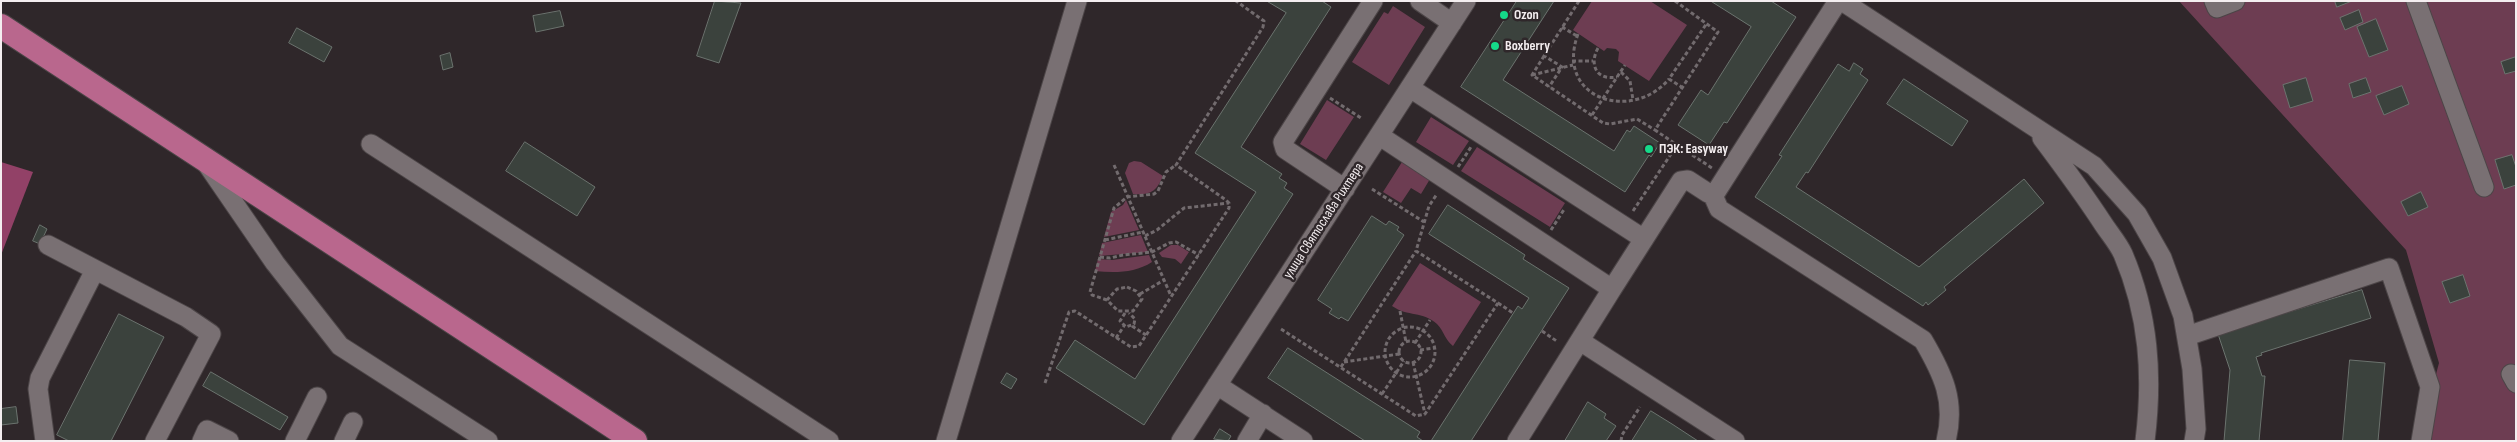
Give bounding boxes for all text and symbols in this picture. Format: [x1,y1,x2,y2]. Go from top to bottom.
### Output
place label: Ozon [1514,7,1539,23]
marker: Ozon [1498,9,1510,21]
place label: Boxberry [1505,38,1550,54]
marker: Boxberry [1489,40,1501,52]
place label: ПЭК: Easyway [1659,141,1728,157]
marker: ПЭК: Easyway [1643,143,1655,155]
street label: улица Святослава Рихтера [1280,160,1368,282]

